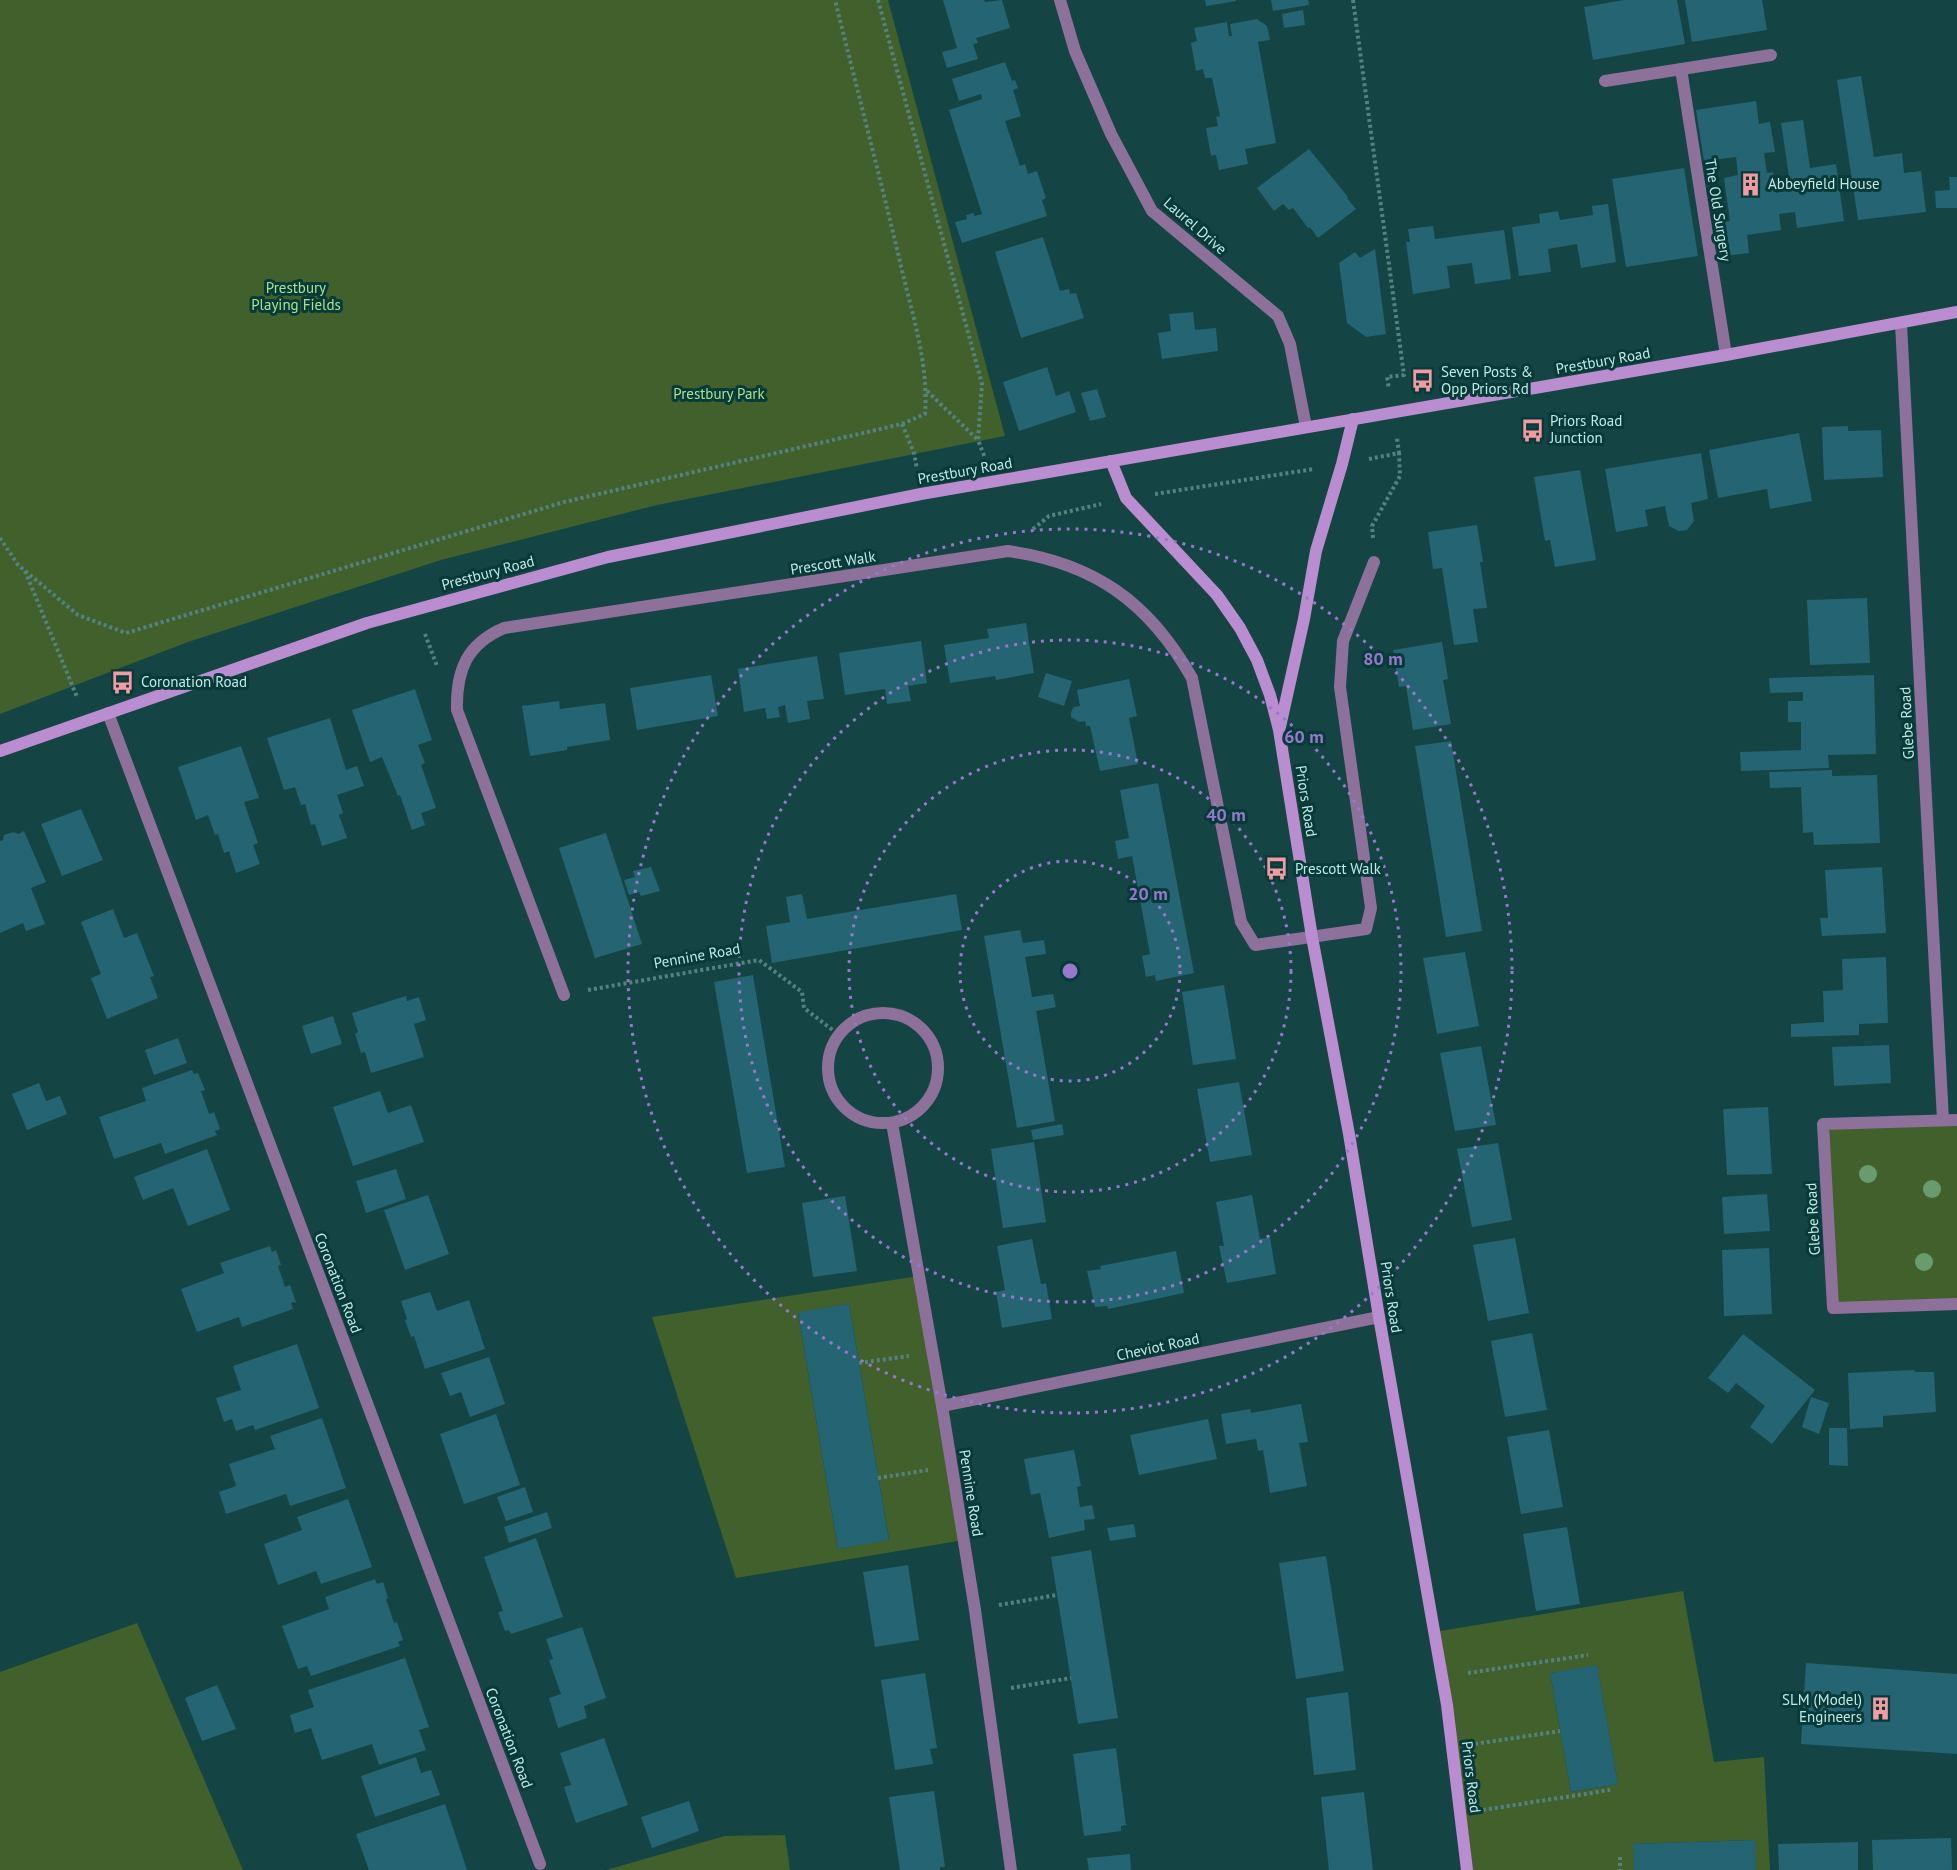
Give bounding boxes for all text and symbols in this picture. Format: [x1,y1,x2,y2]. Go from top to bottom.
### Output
street label: The Old Surgery [1701,157,1736,263]
building icon: Abbeyfield House [1737,171,1763,197]
place label: Abbeyfield House [1768,174,1880,193]
street label: Laurel Drive [1160,193,1231,258]
park label: Prestbury Playing Fields [251,278,341,314]
street label: Prestbury Road [1554,343,1652,378]
place label: Seven Posts & Opp Priors Rd [1441,362,1533,398]
bus stop icon: Seven Posts & Opp Priors Rd [1410,368,1436,394]
park label: Prestbury Park [673,384,765,403]
place label: Priors Road Junction [1549,411,1622,447]
bus stop icon: Priors Road Junction [1519,417,1545,443]
street label: Prestbury Road [916,453,1014,488]
street label: Prescott Walk [789,546,878,579]
street label: Prestbury Road [439,551,536,594]
text: 80 m [1363,647,1403,670]
bus stop icon: Coronation Road [110,669,136,695]
place label: Coronation Road [141,672,247,691]
street label: Glebe Road [1895,686,1918,760]
text: 60 m [1284,725,1324,748]
street label: Priors Road [1291,764,1322,838]
text: 40 m [1206,803,1246,826]
bus stop icon: Prescott Walk [1264,856,1290,882]
place label: Prescott Walk [1295,859,1382,878]
text: 20 m [1128,882,1168,905]
street label: Pennine Road [652,939,742,972]
centre of rings [1060,961,1080,981]
street label: Glebe Road [1801,1182,1824,1256]
street label: Coronation Road [311,1230,366,1336]
street label: Priors Road [1376,1260,1407,1334]
street label: Cheviot Road [1115,1328,1201,1365]
street label: Pennine Road [955,1448,988,1538]
street label: Coronation Road [482,1685,537,1791]
place label: SLM (Model) Engineers [1782,1690,1862,1726]
building icon: SLM (Model) Engineers [1867,1696,1893,1722]
street label: Priors Road [1458,1740,1485,1814]

